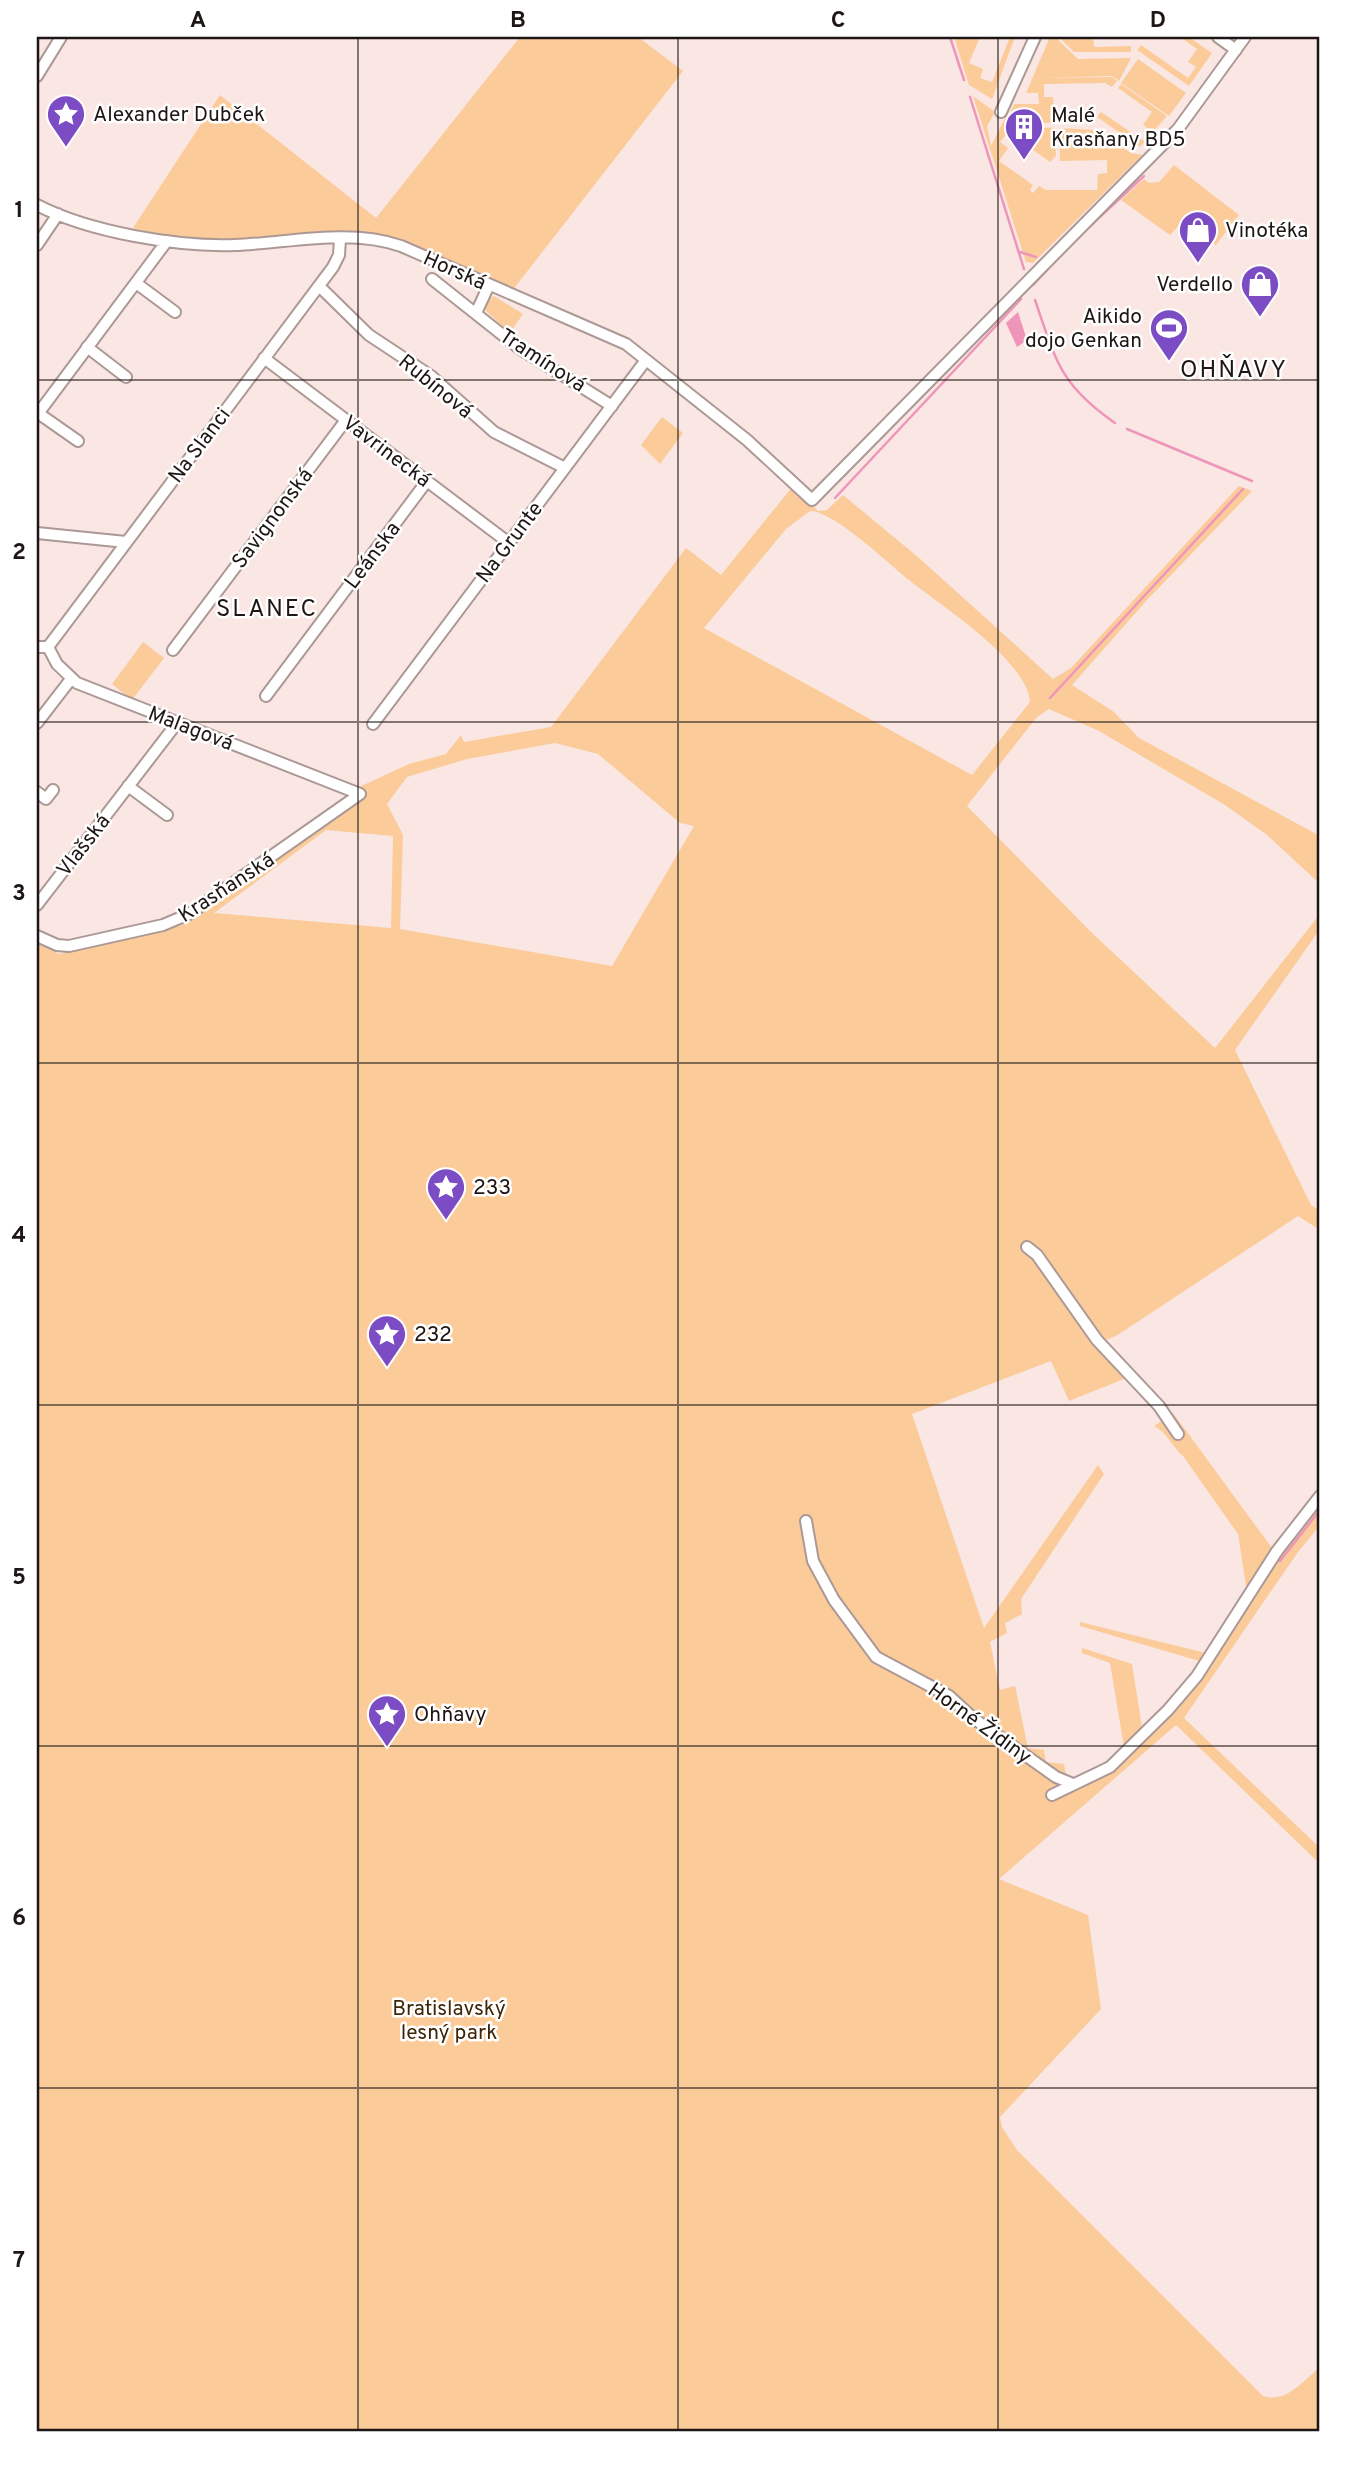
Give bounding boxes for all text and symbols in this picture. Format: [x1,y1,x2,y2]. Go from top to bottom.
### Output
text: A [190,7,206,36]
text: B [510,7,526,36]
text: C [831,7,845,36]
text: D [1150,7,1166,36]
place icon: Alexander Dubček [45,93,87,148]
place label: Alexander Dubček [93,102,265,129]
place label: Malé Krasňany BD5 [1051,103,1186,154]
building icon: Malé Krasňany BD5 [1003,106,1045,161]
text: 1 [14,197,24,226]
shop icon: Vinotéka [1177,209,1219,264]
place label: Vinotéka [1225,218,1308,245]
street label: Horská [419,246,490,297]
shop icon: Verdello [1239,263,1281,318]
place label: Verdello [1156,272,1233,299]
place label: Aikido dojo Genkan [1025,304,1142,355]
sports icon: Aikido dojo Genkan [1148,307,1190,362]
street label: Tramínová [494,323,591,399]
street label: Rubínová [392,349,478,425]
district label: OHŇAVY [1180,354,1288,386]
street label: Na Slanci [163,403,237,489]
street label: Vavrinecká [336,410,436,494]
street label: Savignonská [227,463,320,575]
street label: Na Grunte [471,497,550,589]
street label: Leánska [339,517,407,595]
text: 2 [12,539,26,568]
district label: SLANEC [216,595,318,625]
street label: Malagová [144,701,237,758]
street label: Vlašská [51,809,117,883]
street label: Krasňanská [174,847,280,929]
text: 3 [12,880,26,909]
place icon: 233 [425,1166,467,1221]
place label: 233 [473,1175,511,1202]
text: 4 [12,1222,26,1251]
place icon: 232 [366,1313,408,1368]
place label: 232 [414,1322,452,1349]
text: 5 [12,1564,26,1593]
street label: Horné Židiny [922,1677,1037,1771]
place icon: Ohňavy [366,1693,408,1748]
place label: Ohňavy [414,1702,487,1729]
text: 6 [12,1905,26,1934]
park label: Bratislavský lesný park [392,1996,506,2047]
text: 7 [13,2247,25,2276]

